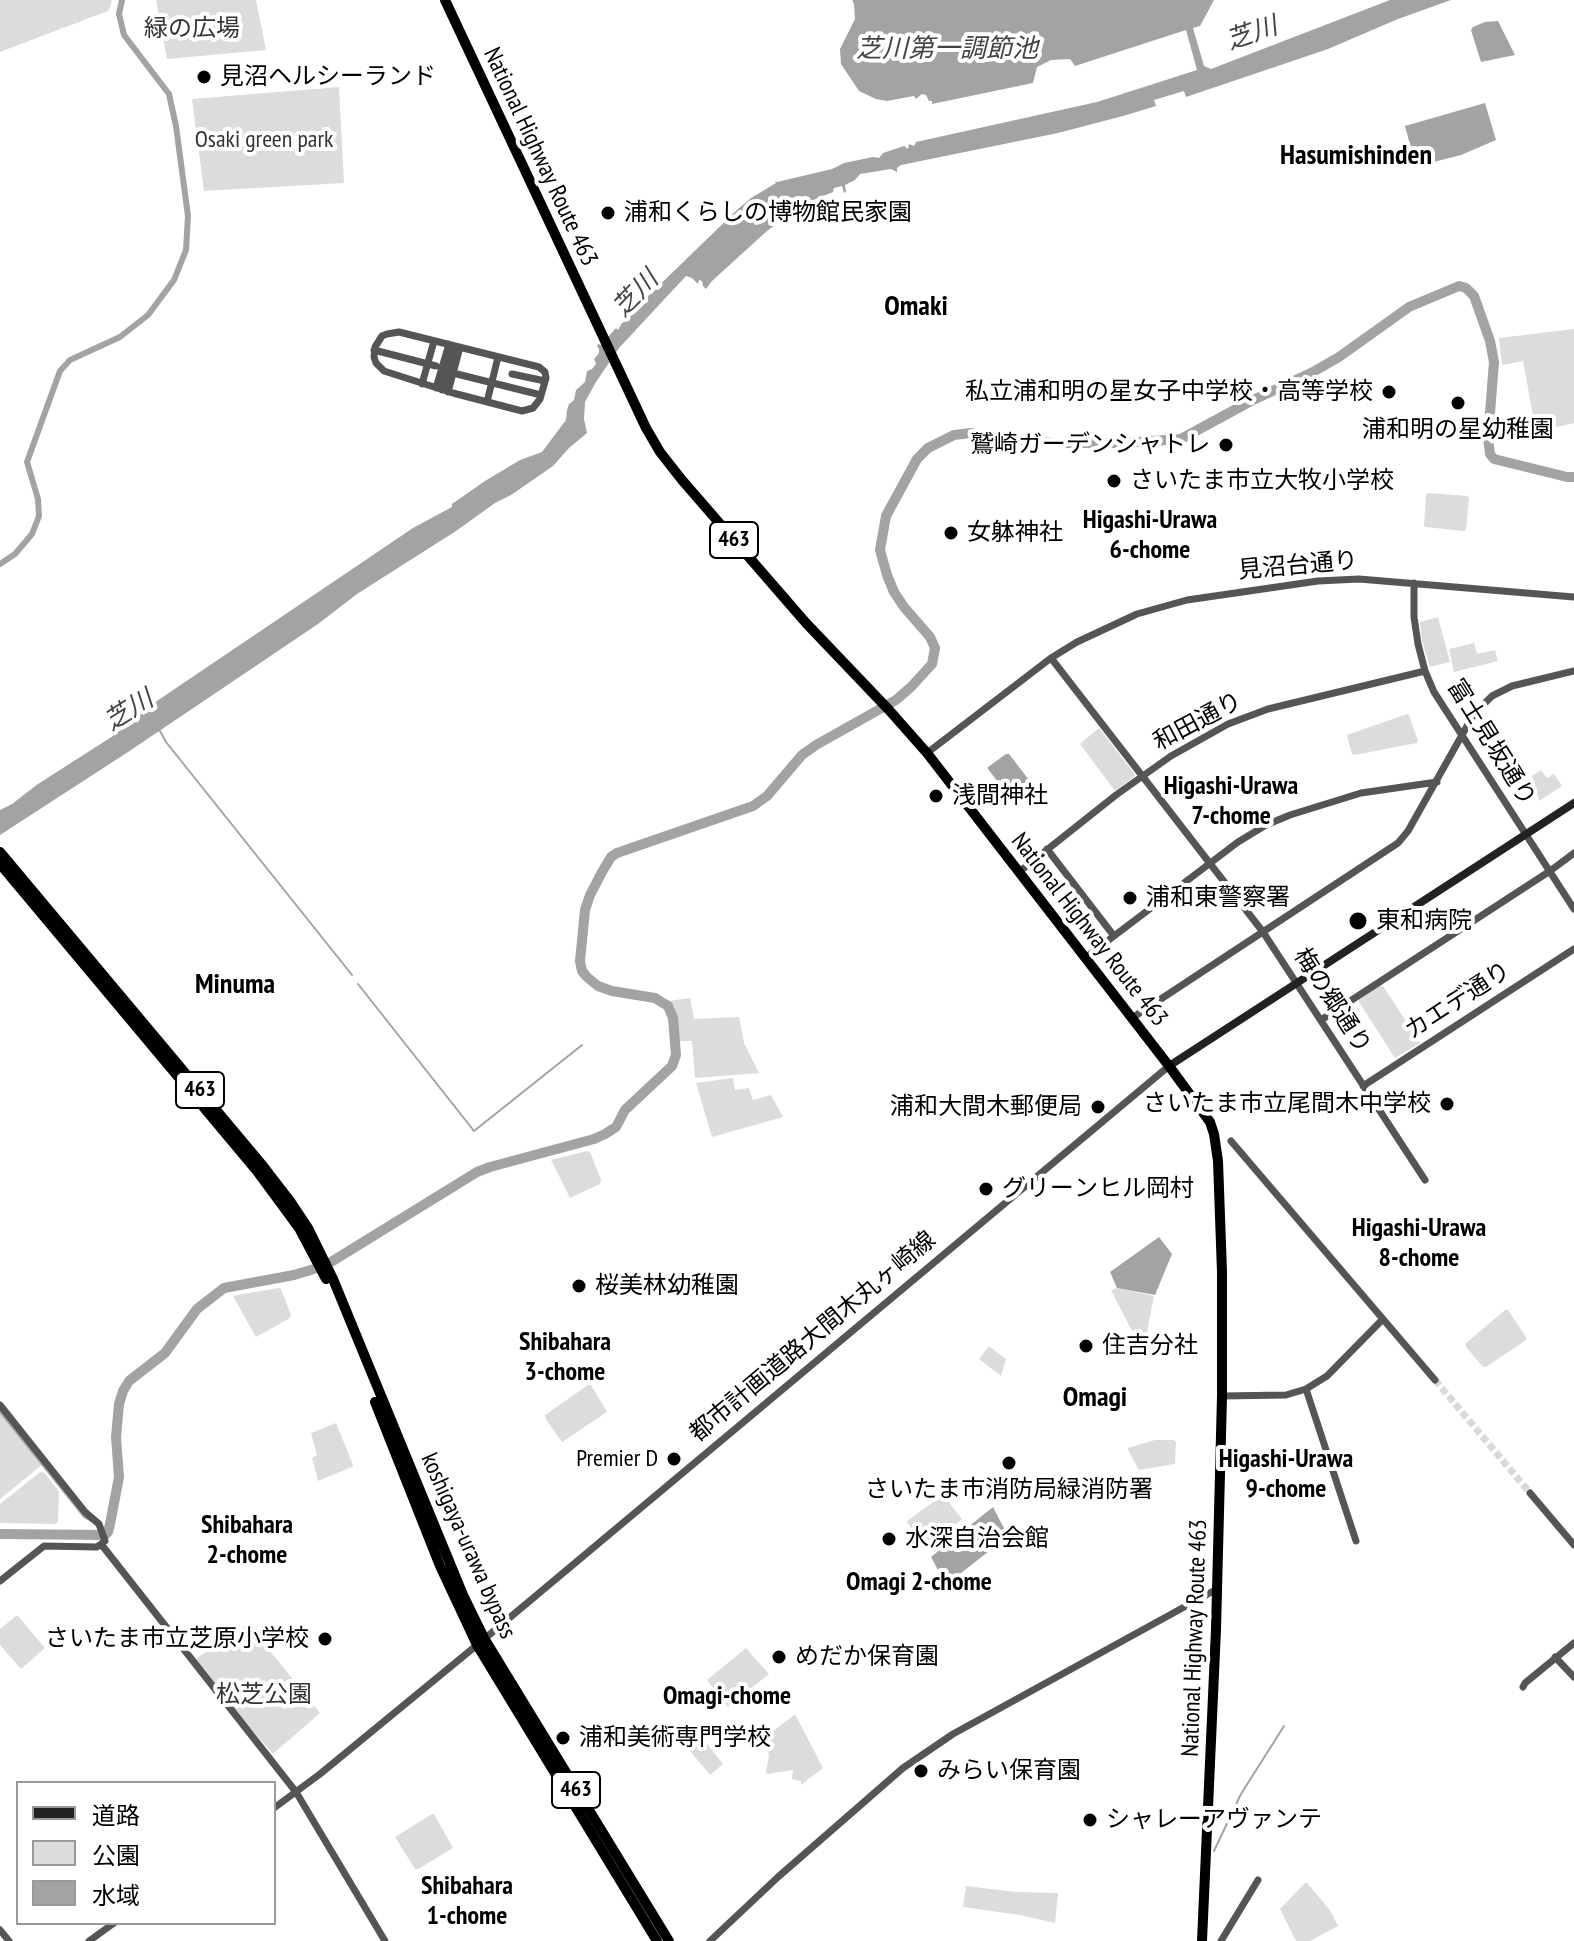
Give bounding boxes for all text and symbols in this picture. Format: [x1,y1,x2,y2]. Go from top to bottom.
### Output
water label: 芝川 [1222,11,1282,57]
park label: 緑の広場 [144,15,240,43]
water label: 芝川第一調節池 [856,34,1038,66]
street label: National Highway Route 463 [477,43,603,271]
place label: 見沼ヘルシーランド [220,63,436,91]
marker: 見沼ヘルシーランド [195,68,213,86]
park label: Osaki green park [195,126,333,154]
district label: Hasumishinden [1280,139,1432,173]
place label: 浦和くらしの博物館民家園 [624,199,912,227]
marker: 浦和くらしの博物館民家園 [599,204,617,222]
water label: 芝川 [607,264,665,324]
district label: Omaki [884,290,948,324]
place label: 私立浦和明の星女子中学校・高等学校 [965,378,1373,406]
marker: 私立浦和明の星女子中学校・高等学校 [1380,383,1398,401]
marker: 浦和明の星幼稚園 [1449,394,1467,412]
place label: 浦和明の星幼稚園 [1362,416,1554,444]
place label: 鷲崎ガーデンシャトレ [970,431,1210,459]
marker: 鷲崎ガーデンシャトレ [1217,436,1235,454]
place label: さいたま市立大牧小学校 [1130,467,1394,495]
marker: さいたま市立大牧小学校 [1105,472,1123,490]
district label: Higashi-Urawa 6-chome [1083,505,1217,566]
place label: 女躰神社 [967,519,1063,547]
road number: 463 [710,522,758,558]
marker: 女躰神社 [942,524,960,542]
street label: 見沼台通り [1237,546,1359,586]
street label: 富士見坂通り [1441,674,1541,812]
water label: 芝川 [99,684,159,738]
street label: 和田通り [1149,687,1247,757]
district label: Higashi-Urawa 7-chome [1164,771,1298,832]
place label: 浅間神社 [952,782,1048,810]
marker: 浅間神社 [927,787,945,805]
street label: National Highway Route 463 [1005,828,1173,1032]
place label: 浦和東警察署 [1146,884,1290,912]
marker: 浦和東警察署 [1121,889,1139,907]
place label: 東和病院 [1376,907,1472,935]
marker: 東和病院 [1347,910,1369,932]
street label: 梅の郷通り [1287,943,1377,1059]
street label: カエデ通り [1400,956,1516,1046]
district label: Minuma [195,968,275,1002]
road number: 463 [176,1072,224,1108]
place label: さいたま市立尾間木中学校 [1143,1090,1431,1118]
place label: 浦和大間木郵便局 [890,1093,1082,1121]
marker: さいたま市立尾間木中学校 [1438,1095,1456,1113]
marker: 浦和大間木郵便局 [1089,1098,1107,1116]
place label: グリーンヒル岡村 [1002,1175,1194,1203]
marker: グリーンヒル岡村 [977,1180,995,1198]
district label: Higashi-Urawa 8-chome [1352,1213,1486,1274]
street label: 都市計画道路大間木丸ヶ崎線 [684,1226,942,1448]
place label: 桜美林幼稚園 [595,1272,739,1300]
marker: 桜美林幼稚園 [570,1277,588,1295]
district label: Shibahara 3-chome [519,1327,611,1388]
place label: 住吉分社 [1102,1332,1198,1360]
marker: 住吉分社 [1077,1337,1095,1355]
district label: Omagi [1063,1381,1127,1415]
district label: Higashi-Urawa 9-chome [1219,1444,1353,1506]
place label: Premier D [576,1445,658,1473]
street label: koshigaya-urawa bypass [414,1449,522,1643]
marker: Premier D [665,1450,683,1468]
marker: さいたま市消防局緑消防署 [1000,1454,1018,1472]
place label: さいたま市消防局緑消防署 [865,1476,1153,1504]
district label: Shibahara 2-chome [201,1510,293,1572]
street label: National Highway Route 463 [1176,1519,1214,1757]
place label: 水深自治会館 [905,1525,1049,1553]
marker: 水深自治会館 [880,1530,898,1548]
district label: Omagi 2-chome [846,1567,992,1599]
place label: さいたま市立芝原小学校 [45,1625,309,1653]
marker: さいたま市立芝原小学校 [316,1630,334,1648]
place label: めだか保育園 [795,1643,939,1671]
marker: めだか保育園 [770,1648,788,1666]
park label: 松芝公園 [216,1681,312,1709]
district label: Omagi-chome [663,1681,791,1713]
place label: 浦和美術専門学校 [579,1724,771,1752]
marker: 浦和美術専門学校 [554,1729,572,1747]
place label: みらい保育園 [937,1757,1081,1785]
marker: みらい保育園 [912,1762,930,1780]
road number: 463 [552,1772,600,1808]
legend [16,1781,276,1925]
text: 道路 [92,1800,140,1831]
place label: シャレーアヴァンテ [1106,1806,1322,1834]
marker: シャレーアヴァンテ [1081,1811,1099,1829]
text: 公園 [92,1840,140,1871]
district label: Shibahara 1-chome [421,1871,513,1932]
text: 水域 [92,1880,140,1911]

